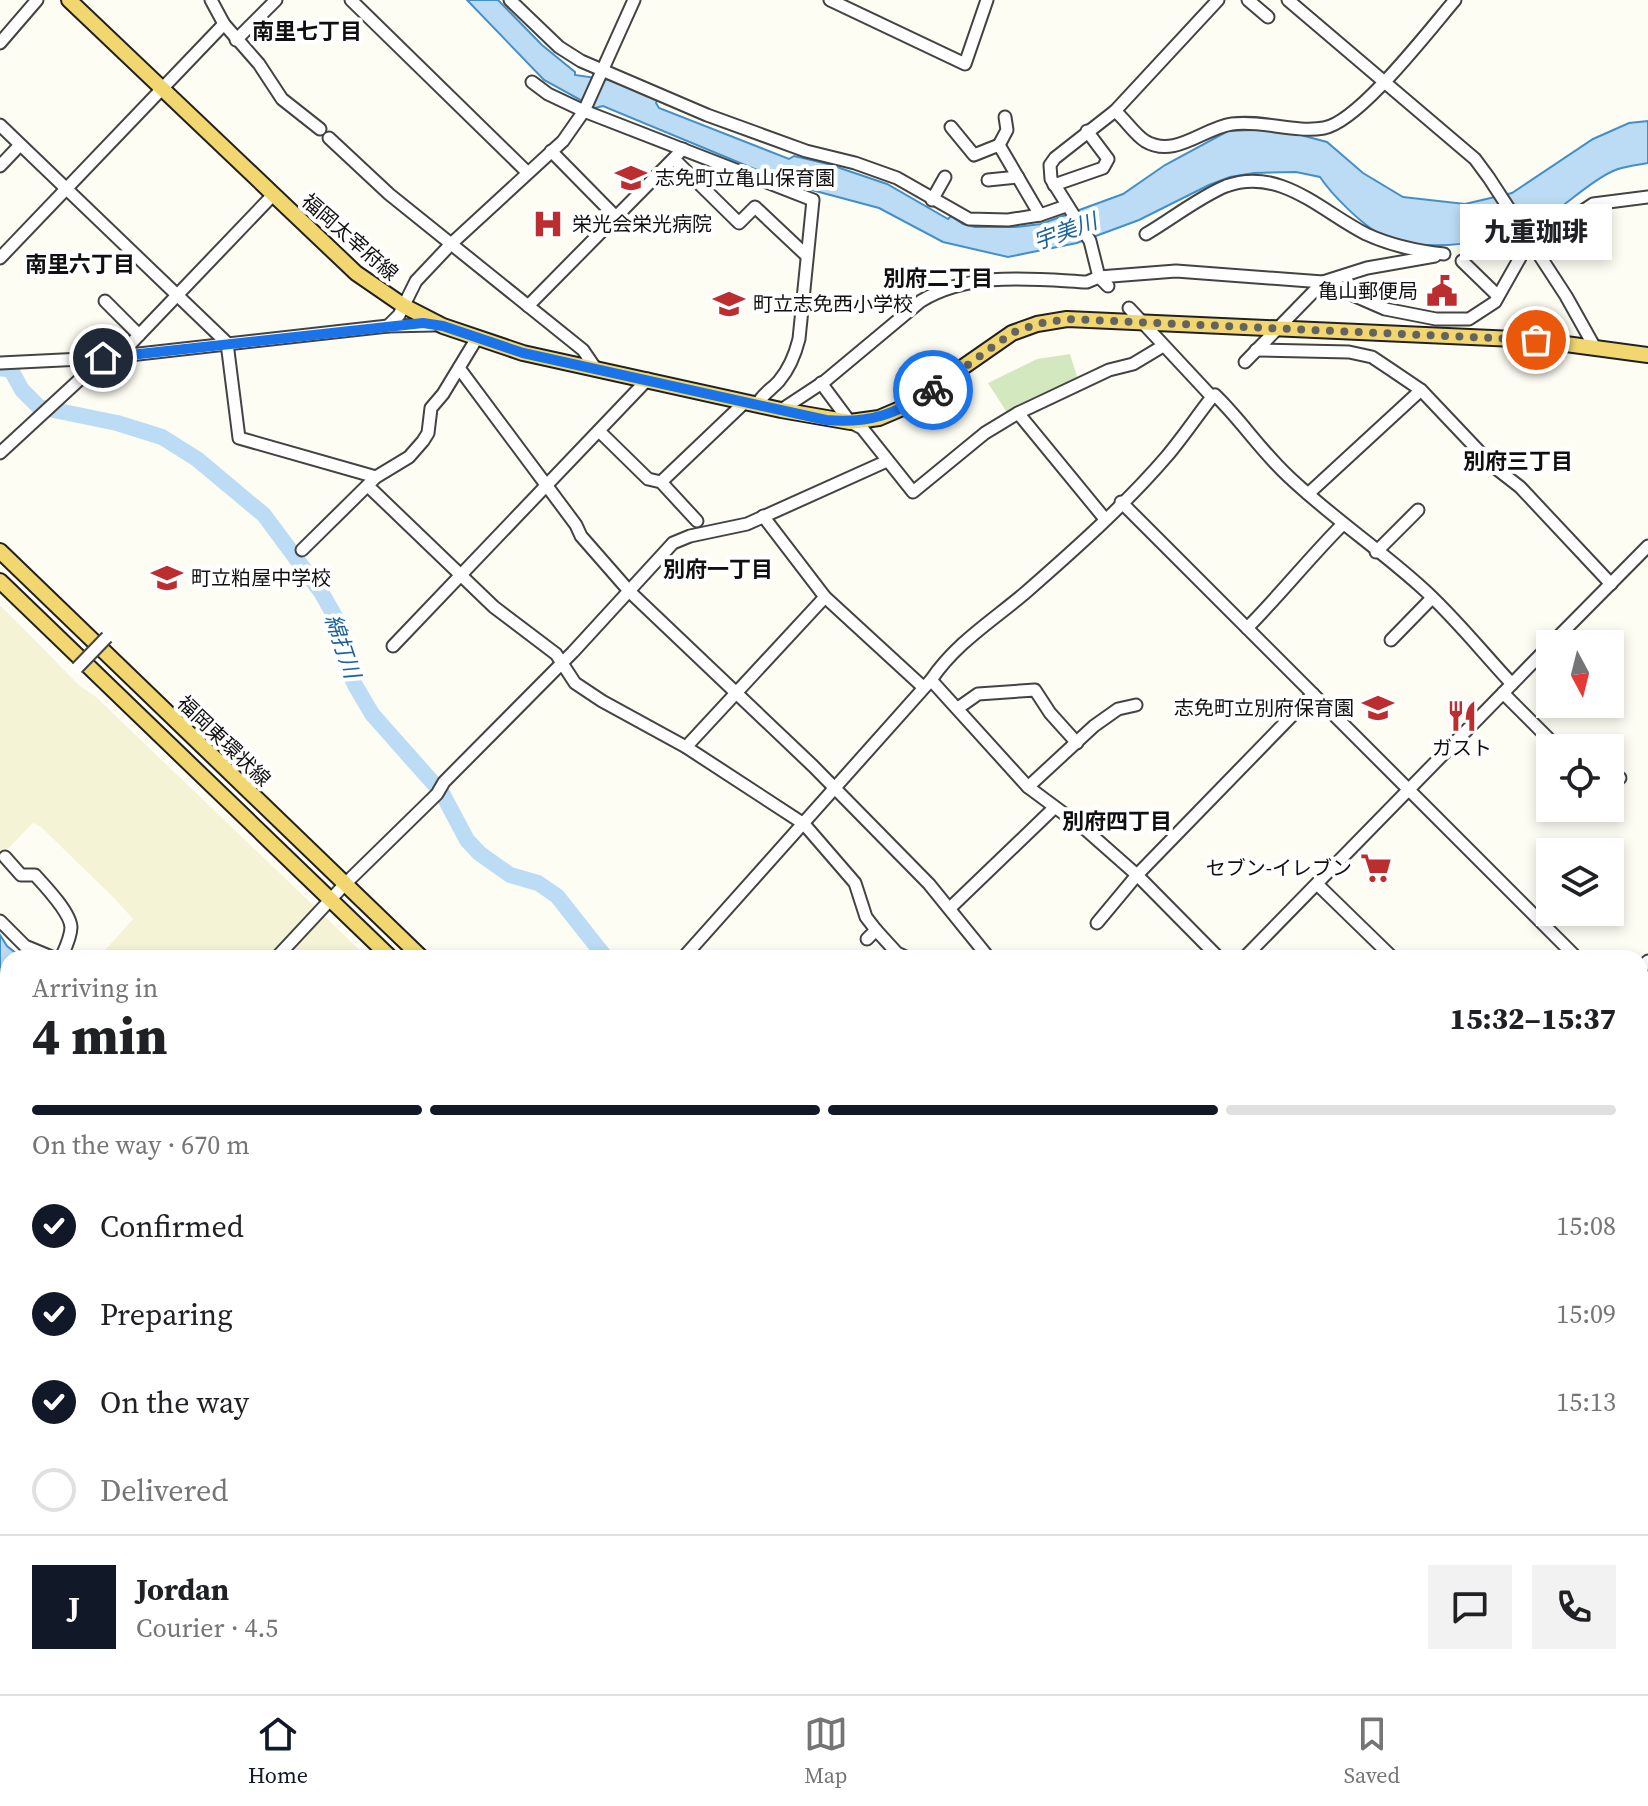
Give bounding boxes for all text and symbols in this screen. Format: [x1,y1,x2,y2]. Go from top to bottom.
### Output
district label: 南里七丁目 [252,16,362,46]
school or university icon: 志免町立亀山保育園 [614,161,648,195]
place label: 志免町立亀山保育園 [655,164,835,192]
street label: 福岡太宰府線 [296,187,404,287]
callout: 九重珈琲 [1460,204,1612,260]
water label: 宇美川 [1029,205,1103,256]
hospital icon: 栄光会栄光病院 [531,207,565,241]
place label: 栄光会栄光病院 [572,210,712,238]
text: 九重珈琲 [1484,214,1588,250]
district label: 南里六丁目 [25,249,135,279]
district label: 別府二丁目 [883,263,993,293]
public building icon: 亀山郵便局 [1425,274,1459,308]
place label: 亀山郵便局 [1318,277,1418,305]
school or university icon: 町立志免西小学校 [712,287,746,321]
place label: 町立志免西小学校 [753,290,913,318]
pin [1502,306,1570,374]
icon: bag [1514,318,1558,362]
pin [69,324,137,392]
icon: home [81,336,125,380]
courier [893,350,973,430]
icon: bike [911,368,955,412]
district label: 別府三丁目 [1463,446,1573,476]
district label: 別府一丁目 [663,554,773,584]
school or university icon: 町立粕屋中学校 [150,561,184,595]
place label: 町立粕屋中学校 [191,564,331,592]
water label: 綿打川 [318,610,369,684]
north arrow [1536,630,1624,718]
map controls [1536,630,1624,926]
street label: 福岡東環状線 [171,689,277,793]
school or university icon: 志免町立別府保育園 [1361,691,1395,725]
place label: 志免町立別府保育園 [1174,694,1354,722]
restaurant icon: ガスト [1445,699,1479,733]
place label: ガスト [1432,734,1492,762]
button: locate [1536,734,1624,822]
district label: 別府四丁目 [1062,806,1172,836]
button: layers [1536,838,1624,926]
supermarket icon: セブン-イレブン [1359,851,1393,885]
place label: セブン-イレブン [1206,854,1352,882]
text: Arriving in [32,970,158,1006]
text: 15:32–15:37 [1449,998,1616,1039]
text: 4 min [32,1000,168,1071]
text: On the way · 670 m [32,1127,250,1163]
icon: check [32,1204,76,1248]
text: Confirmed [100,1206,244,1247]
text: 15:08 [1556,1208,1616,1244]
icon: check [32,1292,76,1336]
text: Preparing [100,1294,233,1335]
text: 15:09 [1556,1296,1616,1332]
icon: check [32,1380,76,1424]
text: On the way [100,1382,249,1423]
text: 15:13 [1556,1384,1616,1420]
text: Delivered [100,1470,228,1511]
button: chat [1428,1565,1512,1649]
button: phone [1532,1565,1616,1649]
text: Jordan [136,1569,229,1610]
text: J [68,1587,80,1628]
text: Courier · 4.5 [136,1610,278,1646]
tab: Home [248,1712,308,1790]
tab: Map [804,1712,848,1790]
tab: Saved [1344,1712,1400,1790]

